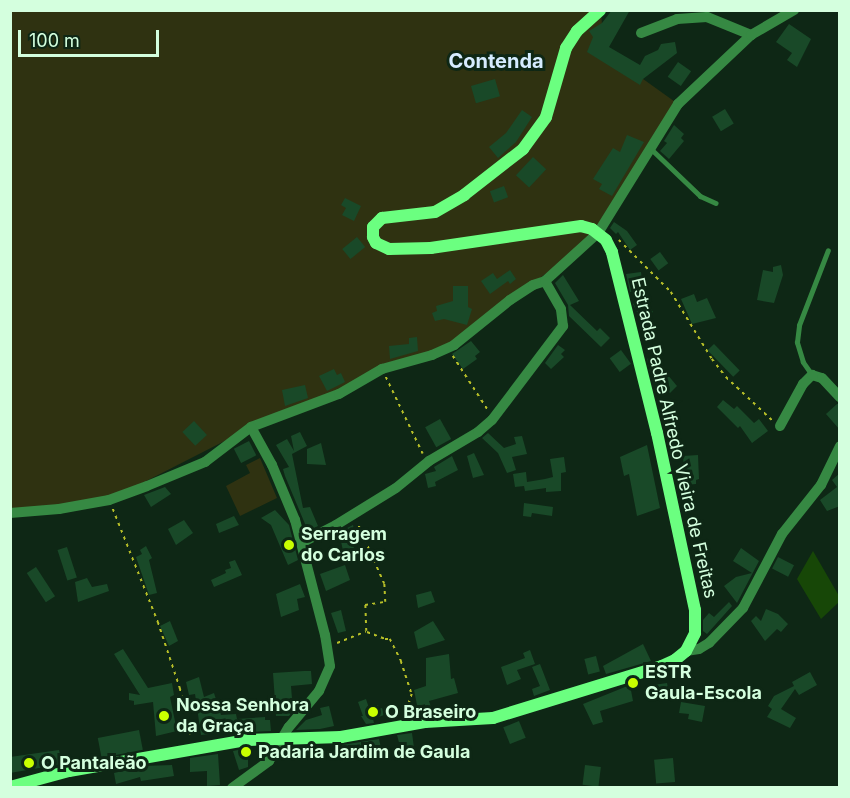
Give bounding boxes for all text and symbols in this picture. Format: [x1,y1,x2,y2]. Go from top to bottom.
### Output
scale bar [21,18,162,56]
text: 100 m [29,30,80,51]
district label: Contenda [448,49,544,73]
street label: Estrada Padre Alfredo Vieira de Freitas [627,276,721,600]
place label: Serragem do Carlos [301,524,387,566]
marker: Serragem do Carlos [282,538,296,552]
place label: ESTR Gaula-Escola [645,662,762,704]
marker: ESTR Gaula-Escola [626,676,640,690]
place label: Nossa Senhora da Graça [176,695,309,738]
place label: O Braseiro [385,701,476,723]
marker: O Braseiro [366,705,380,719]
marker: Nossa Senhora da Graça [157,709,171,723]
place label: Padaria Jardim de Gaula [258,741,470,763]
marker: Padaria Jardim de Gaula [239,745,253,759]
place label: O Pantaleão [41,752,147,774]
marker: O Pantaleão [22,756,36,770]

